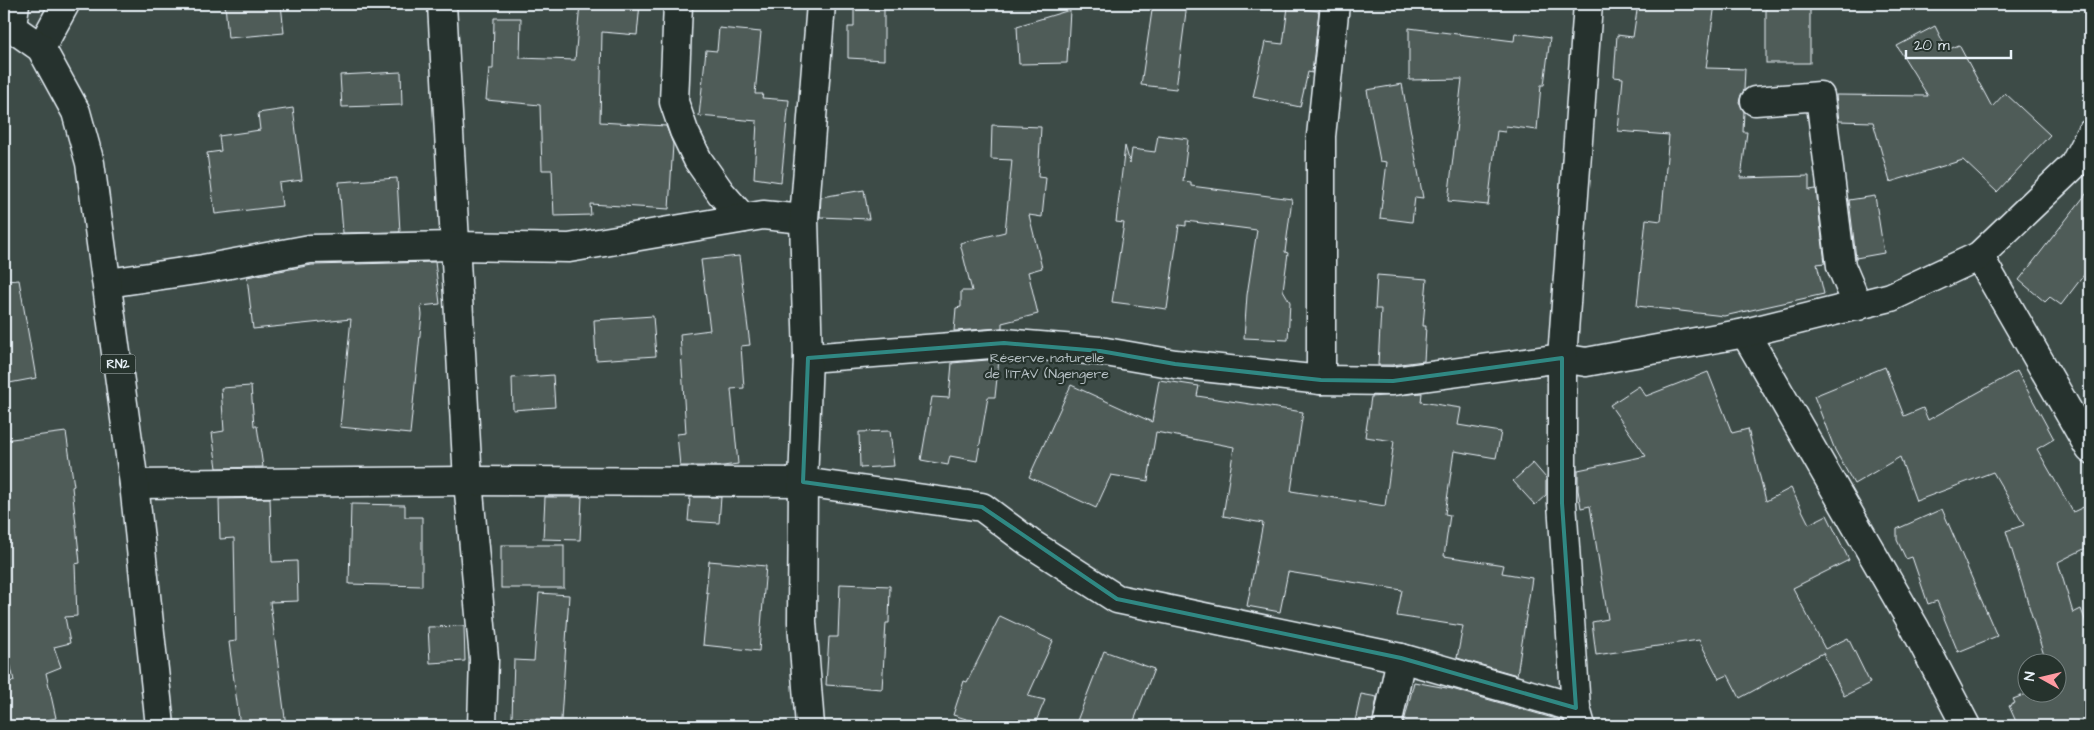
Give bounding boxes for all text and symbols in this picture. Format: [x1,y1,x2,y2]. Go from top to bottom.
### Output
scale bar [1906,28,2012,60]
text: 20 m [1914,35,1950,56]
park label: Réserve naturelle de l'ITAV (Ngengere [985,348,1109,384]
road number: RN2 [100,354,136,374]
north arrow [2016,652,2066,702]
text: N [2020,670,2041,682]

